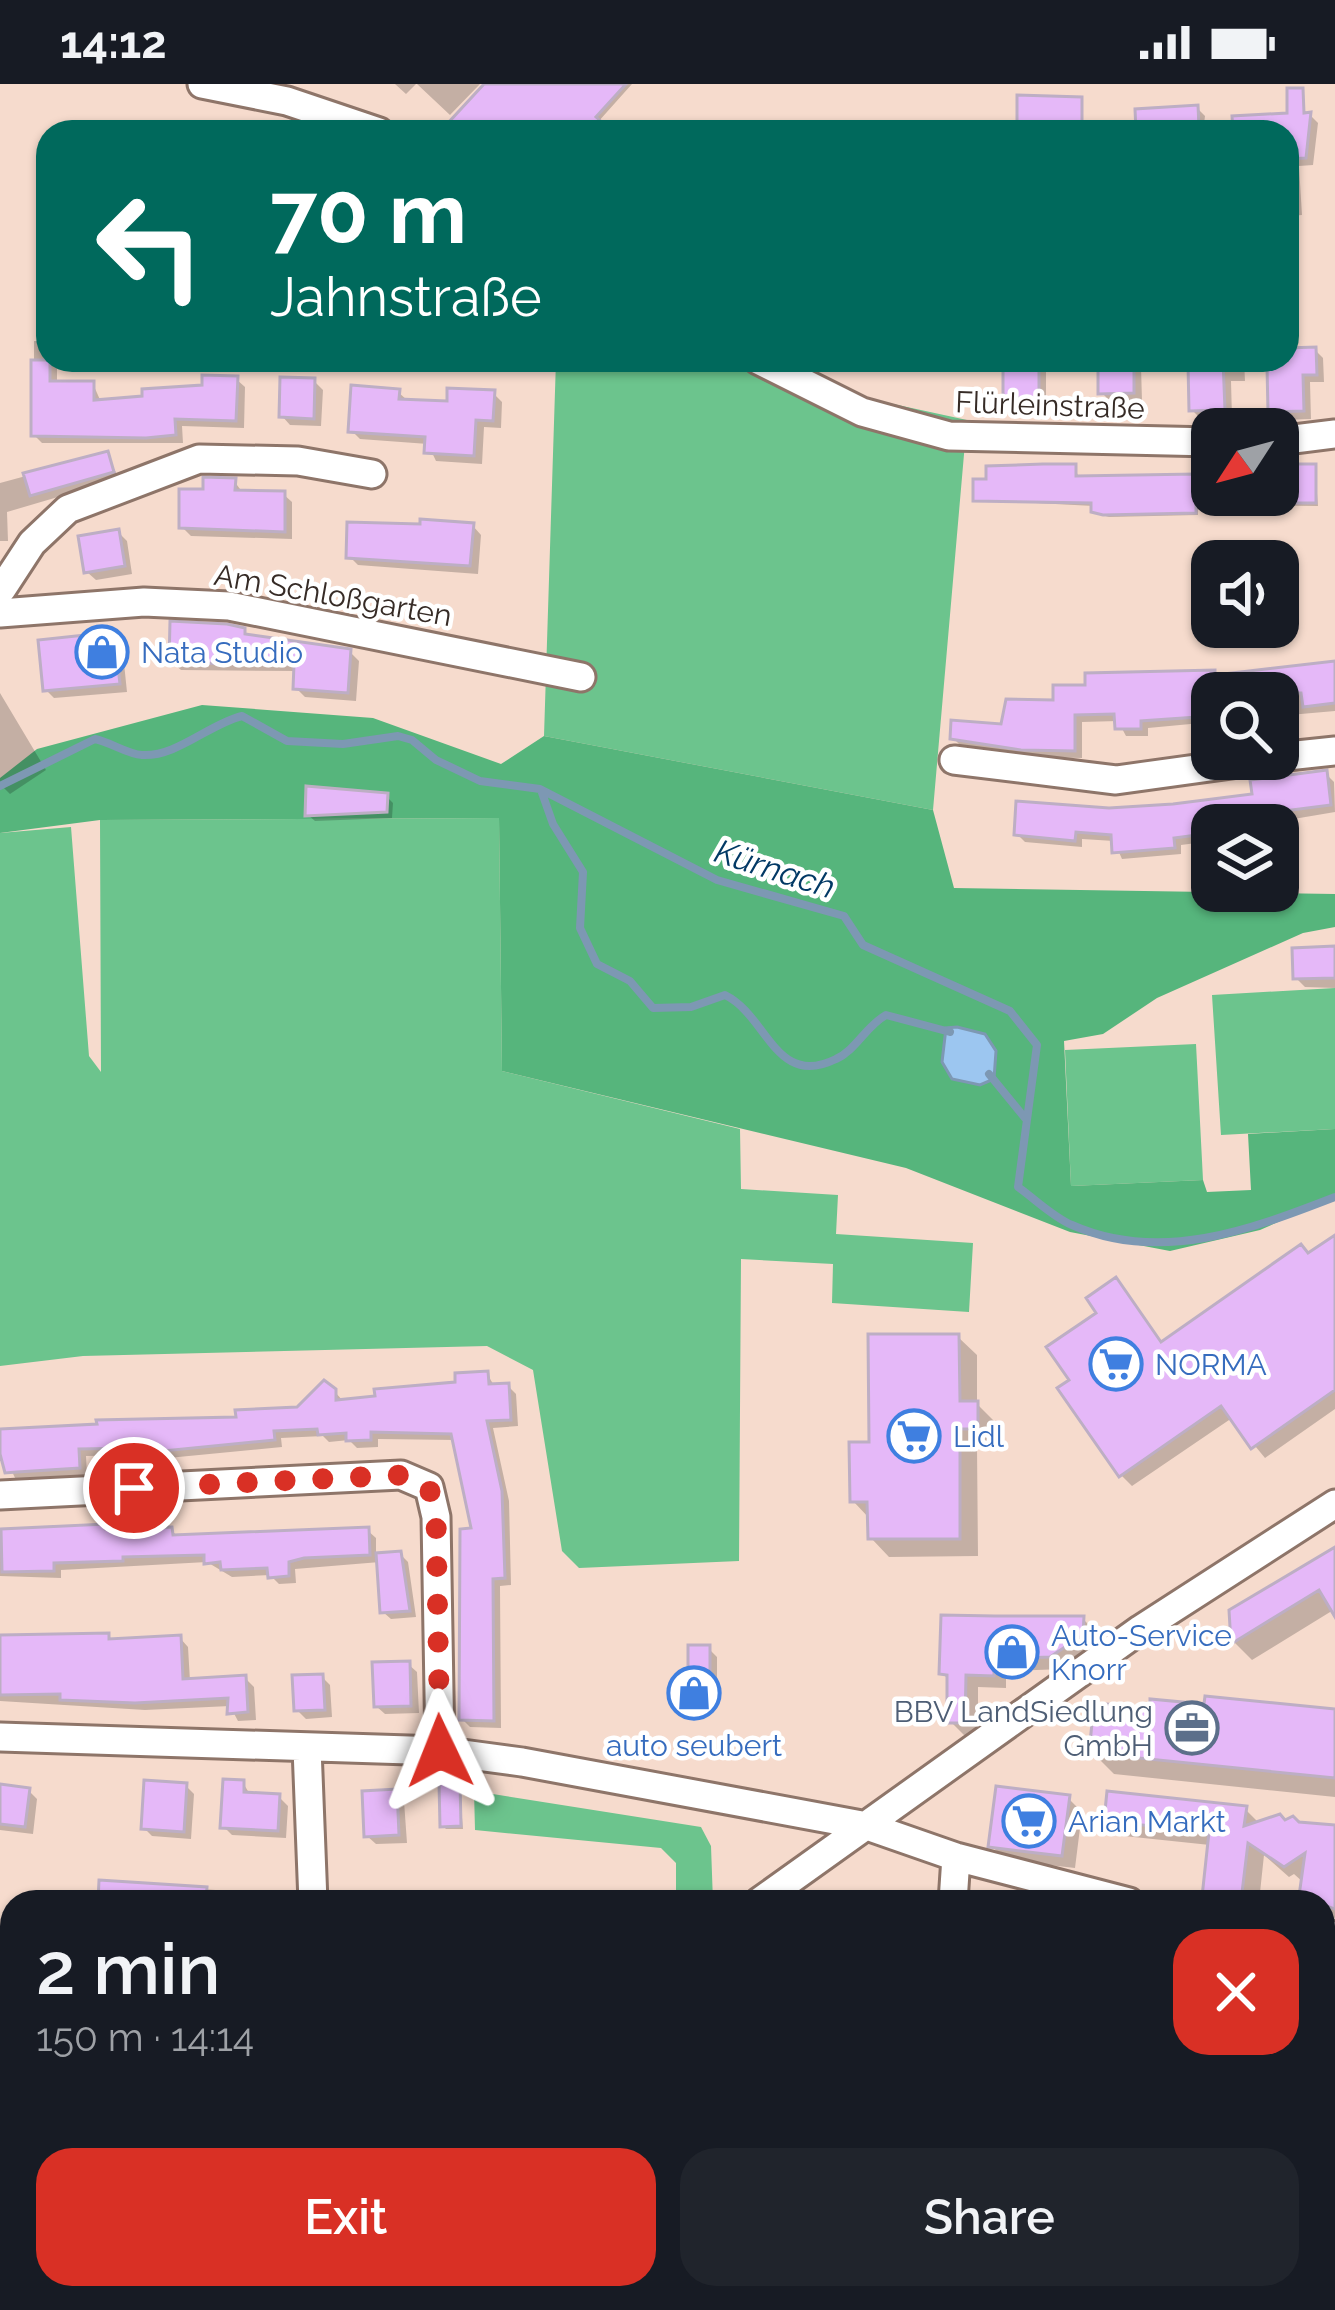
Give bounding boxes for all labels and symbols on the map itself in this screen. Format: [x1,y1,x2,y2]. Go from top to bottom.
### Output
street label: Flürleinstraße [955,384,1145,426]
north arrow [1191,408,1299,516]
street label: Am Schloßgarten [212,557,454,633]
shop icon: Nata Studio [74,624,130,680]
place label: Nata Studio [141,635,303,670]
water label: Kürnach [710,831,840,907]
supermarket icon: NORMA [1088,1336,1144,1392]
place label: NORMA [1155,1347,1267,1382]
supermarket icon: Lidl [886,1408,942,1464]
place label: Lidl [953,1419,1005,1454]
pin [83,1437,185,1539]
place label: Auto-Service Knorr [1051,1618,1232,1687]
shop icon: Auto-Service Knorr [984,1624,1040,1680]
shop icon: auto seubert [666,1665,722,1721]
position arrow [377,1688,503,1814]
place label: BBV LandSiedlung GmbH [894,1694,1153,1763]
office icon: BBV LandSiedlung GmbH [1164,1700,1220,1756]
place label: auto seubert [606,1728,782,1763]
supermarket icon: Arian Markt [1001,1793,1057,1849]
place label: Arian Markt [1068,1804,1226,1839]

